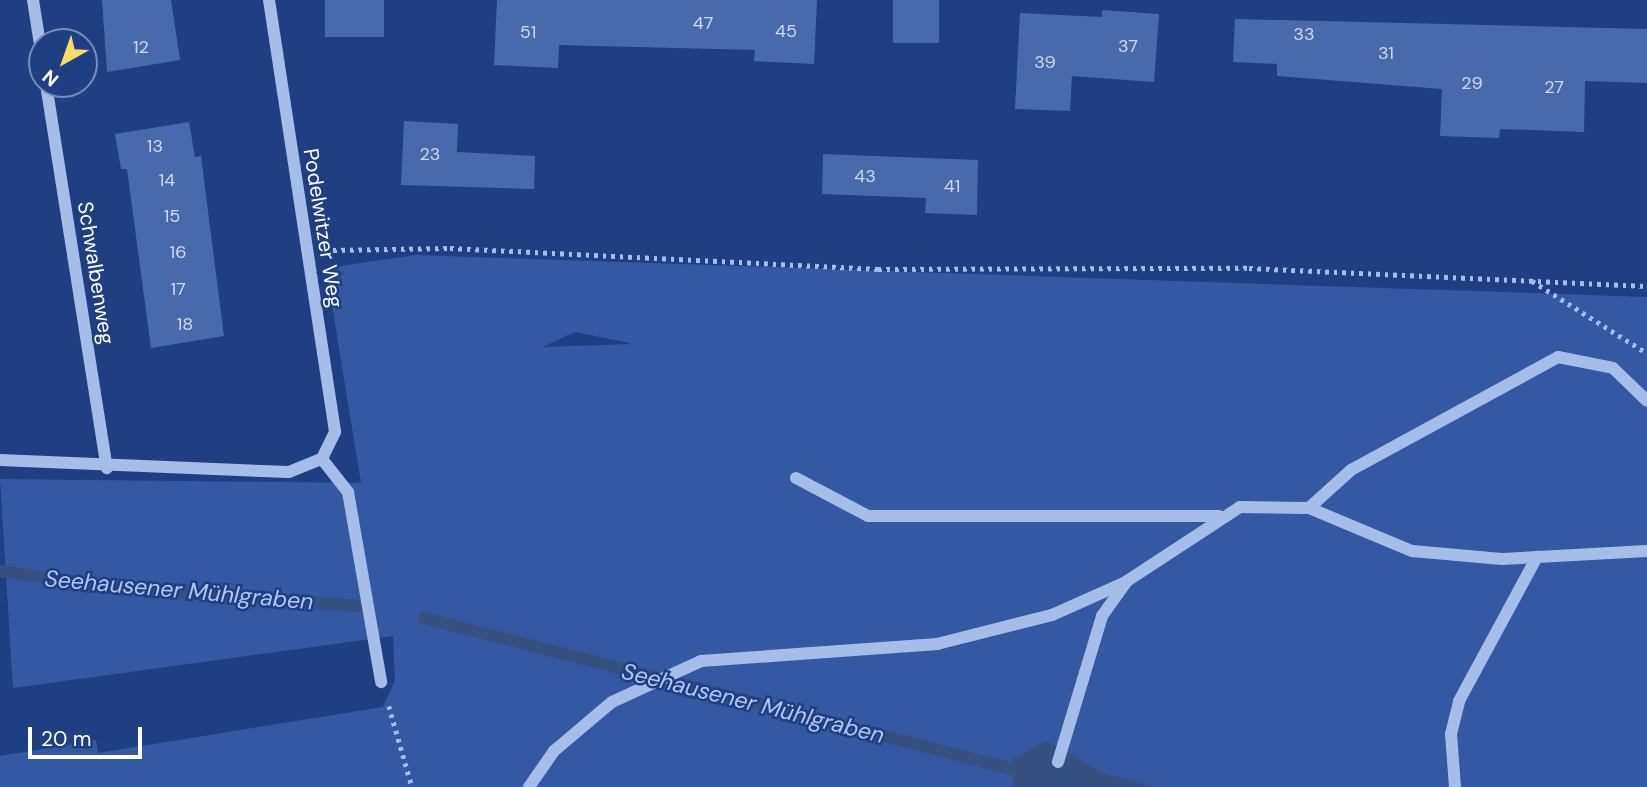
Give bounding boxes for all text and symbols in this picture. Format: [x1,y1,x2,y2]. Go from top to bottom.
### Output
house number: 47 [693,12,713,34]
house number: 45 [775,20,797,42]
house number: 51 [520,21,536,43]
house number: 33 [1293,23,1315,45]
north arrow [28,28,98,98]
house number: 37 [1118,35,1138,57]
house number: 12 [133,36,149,58]
house number: 31 [1378,42,1394,64]
house number: 39 [1034,51,1056,73]
text: N [37,64,64,92]
house number: 29 [1461,72,1483,94]
house number: 27 [1544,76,1564,98]
house number: 13 [147,135,163,157]
house number: 23 [419,143,441,165]
street label: Podelwitzer Weg [298,147,348,309]
house number: 43 [854,165,876,187]
house number: 14 [159,169,175,191]
house number: 41 [944,175,960,197]
street label: Schwalbenweg [72,200,120,346]
house number: 15 [164,205,180,227]
house number: 16 [170,241,186,263]
house number: 17 [170,278,186,300]
house number: 18 [177,313,193,335]
water label: Seehausener Mühlgraben [43,564,315,616]
water label: Seehausener Mühlgraben [619,657,887,749]
scale bar [32,714,145,758]
text: 20 m [41,725,92,753]

